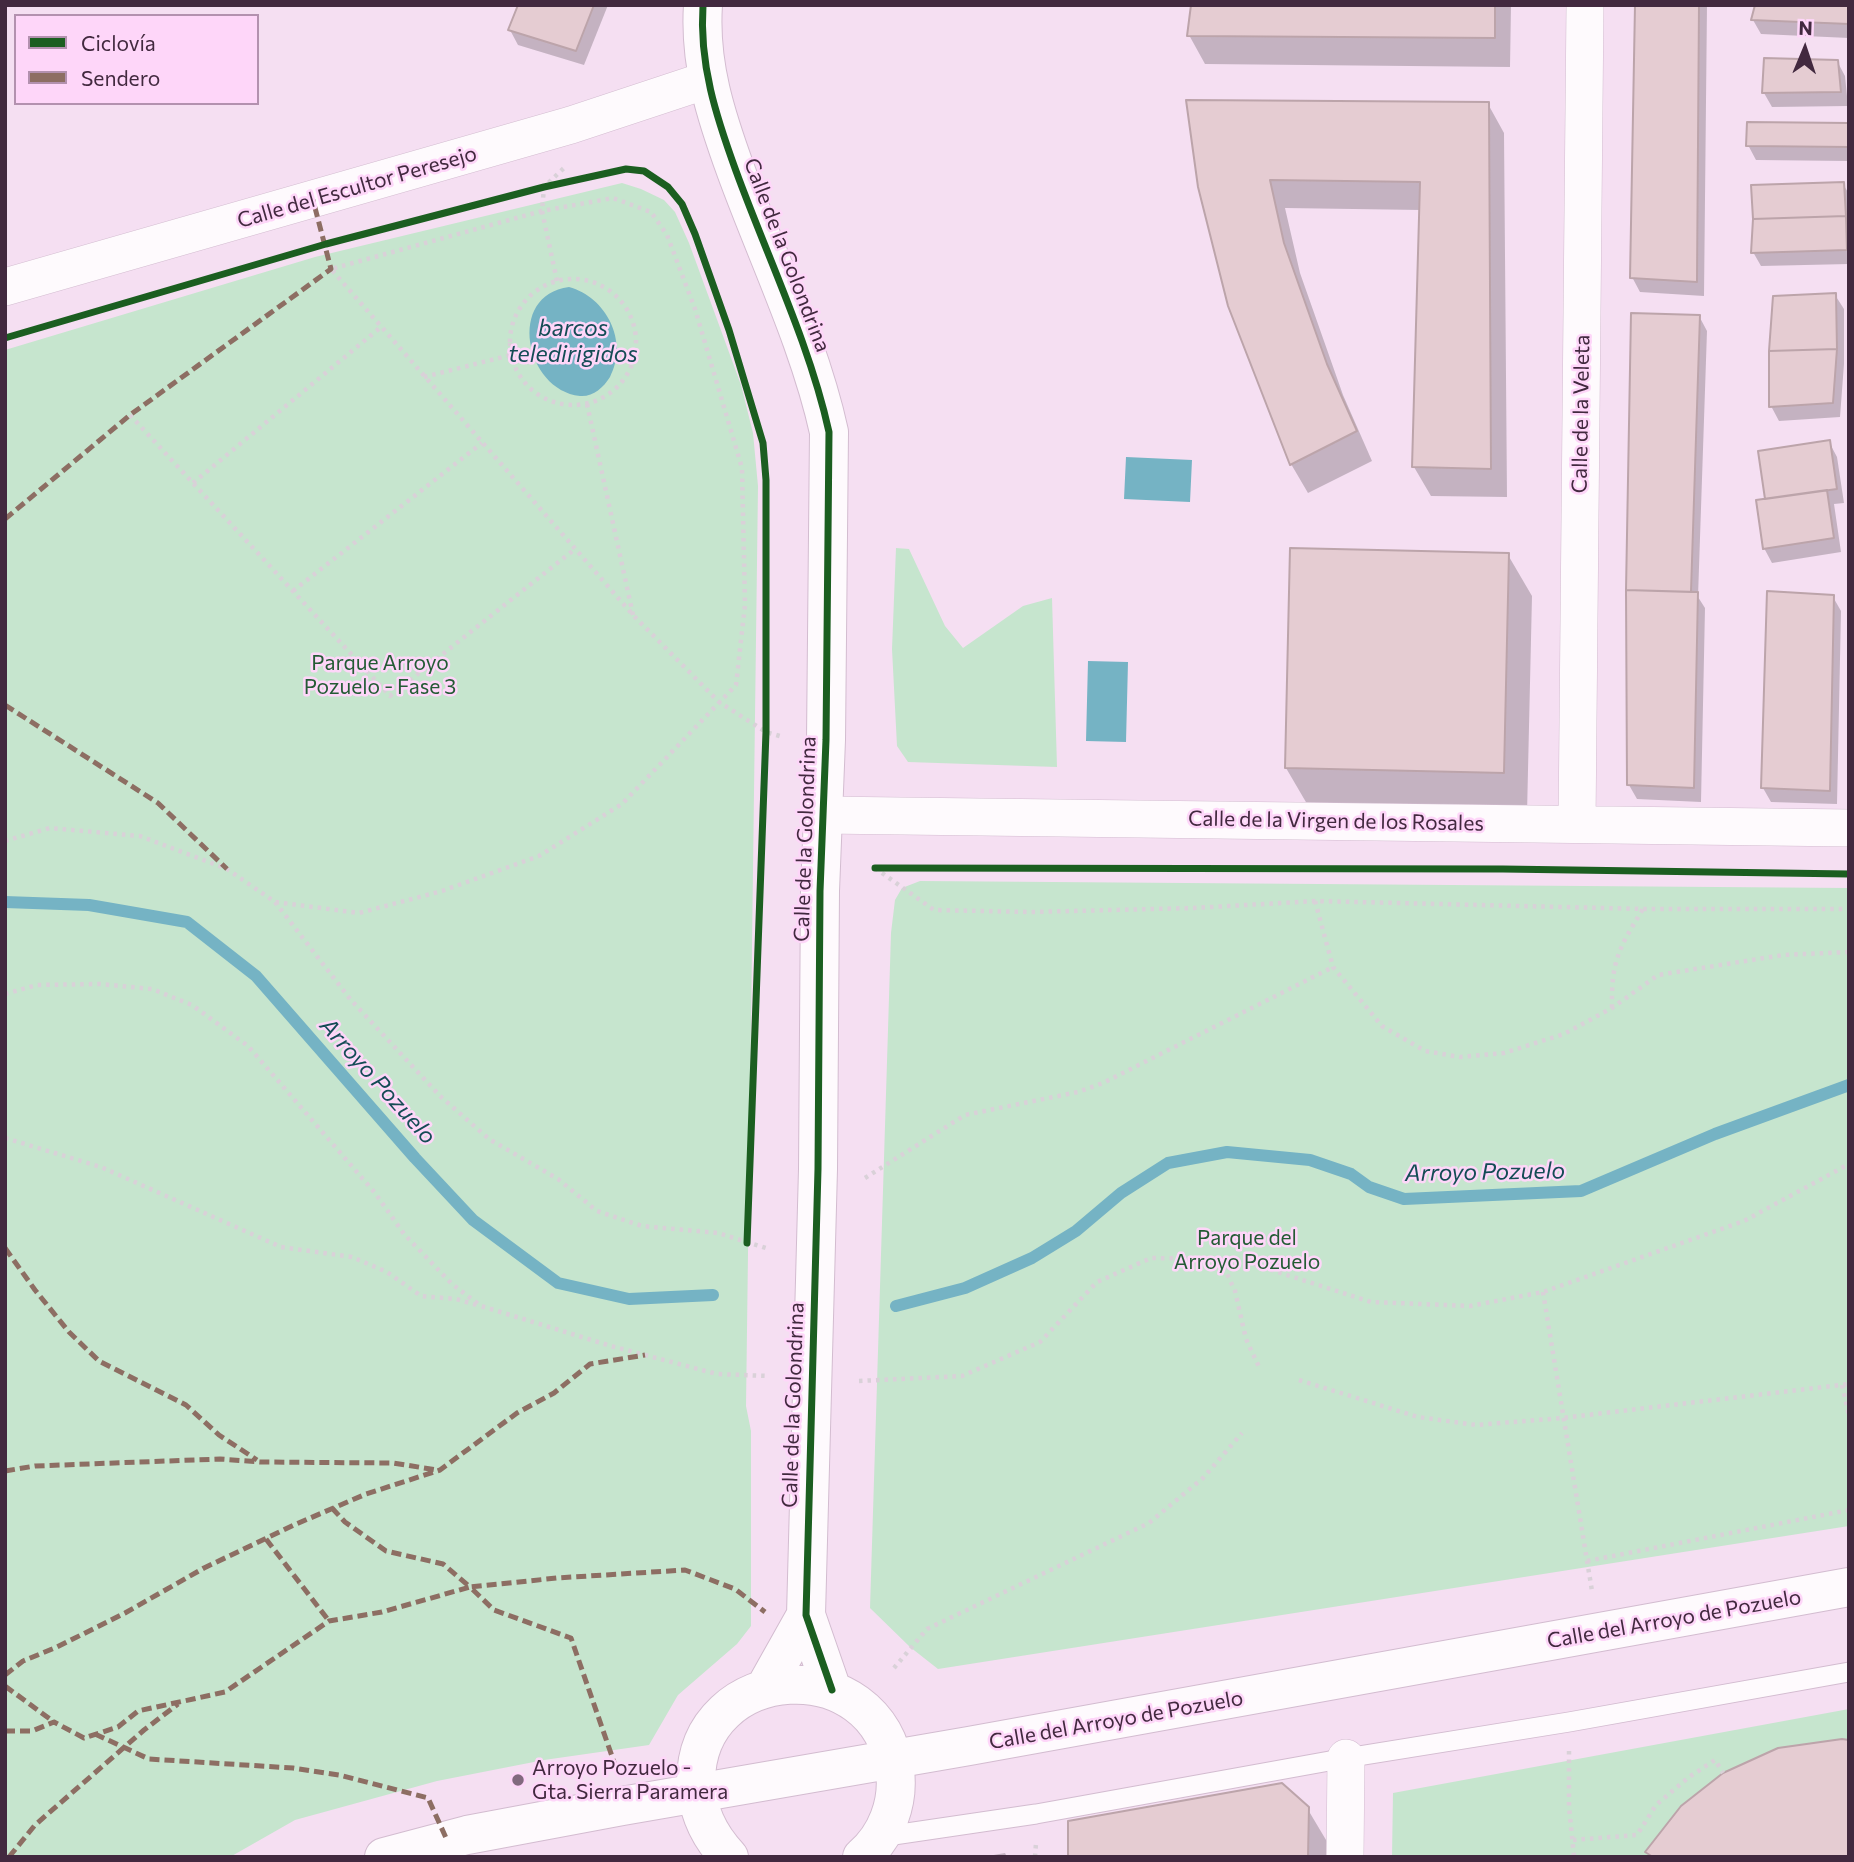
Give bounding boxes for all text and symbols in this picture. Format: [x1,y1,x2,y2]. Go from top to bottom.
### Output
legend [14,14,259,105]
north arrow [1770,14,1840,84]
text: N [1798,16,1813,39]
text: Ciclovía [81,30,156,55]
text: Sendero [81,65,160,90]
street label: Calle del Escultor Peresejo [234,141,480,233]
street label: Calle de la Golondrina [738,155,836,355]
water label: barcos teledirigidos [508,314,638,368]
street label: Calle de la Veleta [1567,335,1595,493]
park label: Parque Arroyo Pozuelo - Fase 3 [304,650,456,700]
street label: Calle de la Golondrina [789,736,821,942]
street label: Calle de la Virgen de los Rosales [1188,806,1484,836]
water label: Arroyo Pozuelo [314,1012,442,1150]
water label: Arroyo Pozuelo [1405,1157,1565,1187]
park label: Parque del Arroyo Pozuelo [1174,1225,1320,1275]
street label: Calle de la Golondrina [777,1302,809,1508]
street label: Calle del Arroyo de Pozuelo [1545,1584,1803,1654]
street label: Calle del Arroyo de Pozuelo [987,1685,1245,1755]
place label: Arroyo Pozuelo - Gta. Sierra Paramera [532,1755,728,1805]
marker: Arroyo Pozuelo - Gta. Sierra Paramera [510,1772,526,1788]

